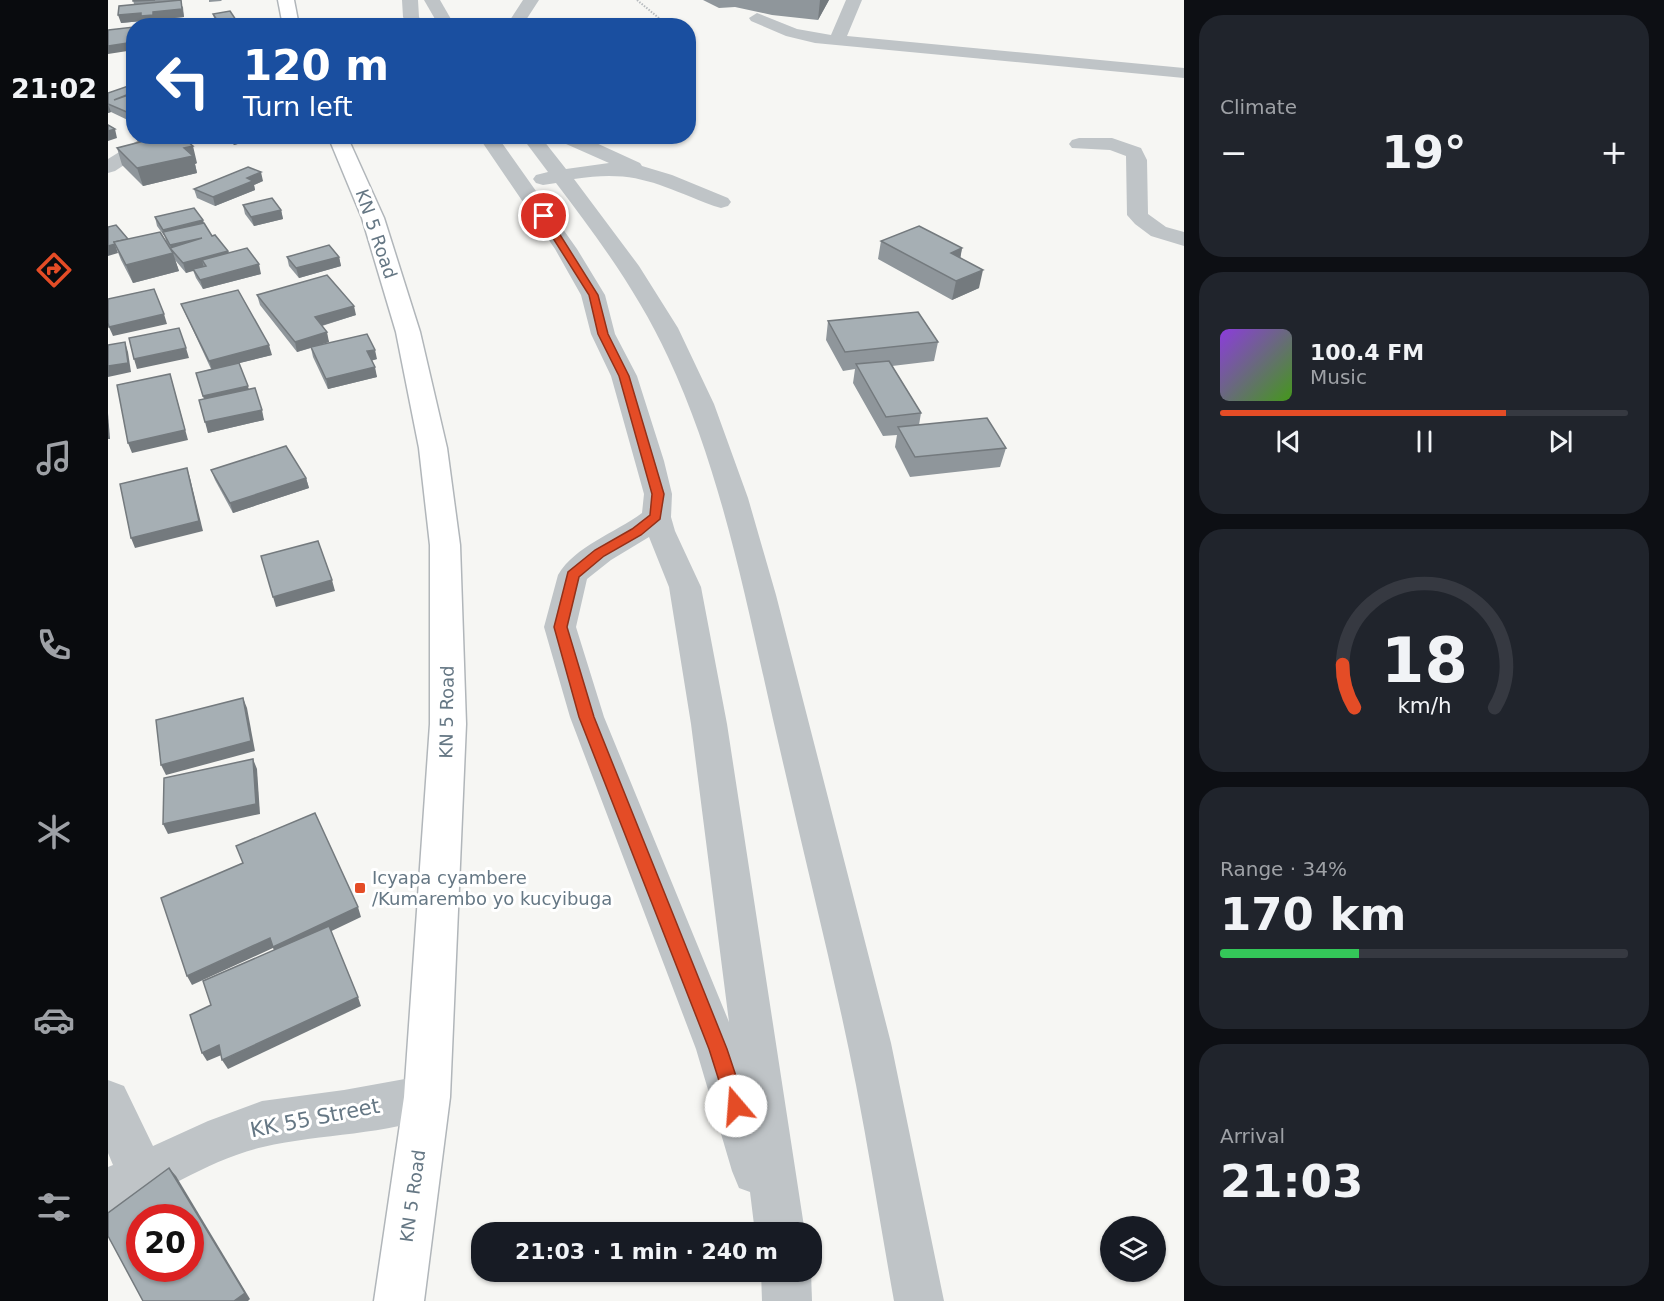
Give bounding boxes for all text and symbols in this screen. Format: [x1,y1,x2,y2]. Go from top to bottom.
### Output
text: 120 m [243,41,389,90]
icon: left [144,42,222,120]
text: 21:02 [11,73,97,104]
text: Turn left [243,91,353,122]
text: Climate [1220,95,1297,119]
text: 19° [1381,126,1467,179]
text: − [1220,133,1248,172]
text: + [1600,133,1628,172]
street label: KN 5 Road [351,186,402,281]
pin [518,190,569,241]
icon: arrive [527,199,560,232]
icon: directions [33,249,75,291]
text: 100.4 FM [1310,340,1424,365]
text: Music [1310,365,1367,389]
icon: previous [1272,425,1305,458]
icon: pause [1408,425,1441,458]
icon: next [1544,425,1577,458]
icon: music [33,437,75,479]
icon: phone [33,624,75,666]
text: 18 [1381,624,1467,697]
street label: KN 5 Road [435,665,458,759]
text: km/h [1397,693,1451,718]
icon: climate [33,811,75,853]
text: Range · 34% [1220,857,1347,881]
place label: Icyapa cyambere /Kumarembo yo kucyibuga [372,867,612,909]
marker: Icyapa cyambere /Kumarembo yo kucyibuga [353,881,367,895]
text: 170 km [1220,888,1406,941]
icon: car [33,999,75,1041]
position arrow [704,1074,768,1138]
street label: KK 55 Street [248,1094,382,1142]
text: Arrival [1220,1124,1285,1148]
street label: KN 5 Road [396,1148,429,1244]
text: 21:03 [1220,1155,1363,1208]
icon: filters [33,1186,75,1228]
speed limit sign: 20 [126,1204,204,1282]
map controls [1100,1216,1166,1282]
button: layers [1100,1216,1166,1282]
text: 21:03 · 1 min · 240 m [515,1239,778,1264]

